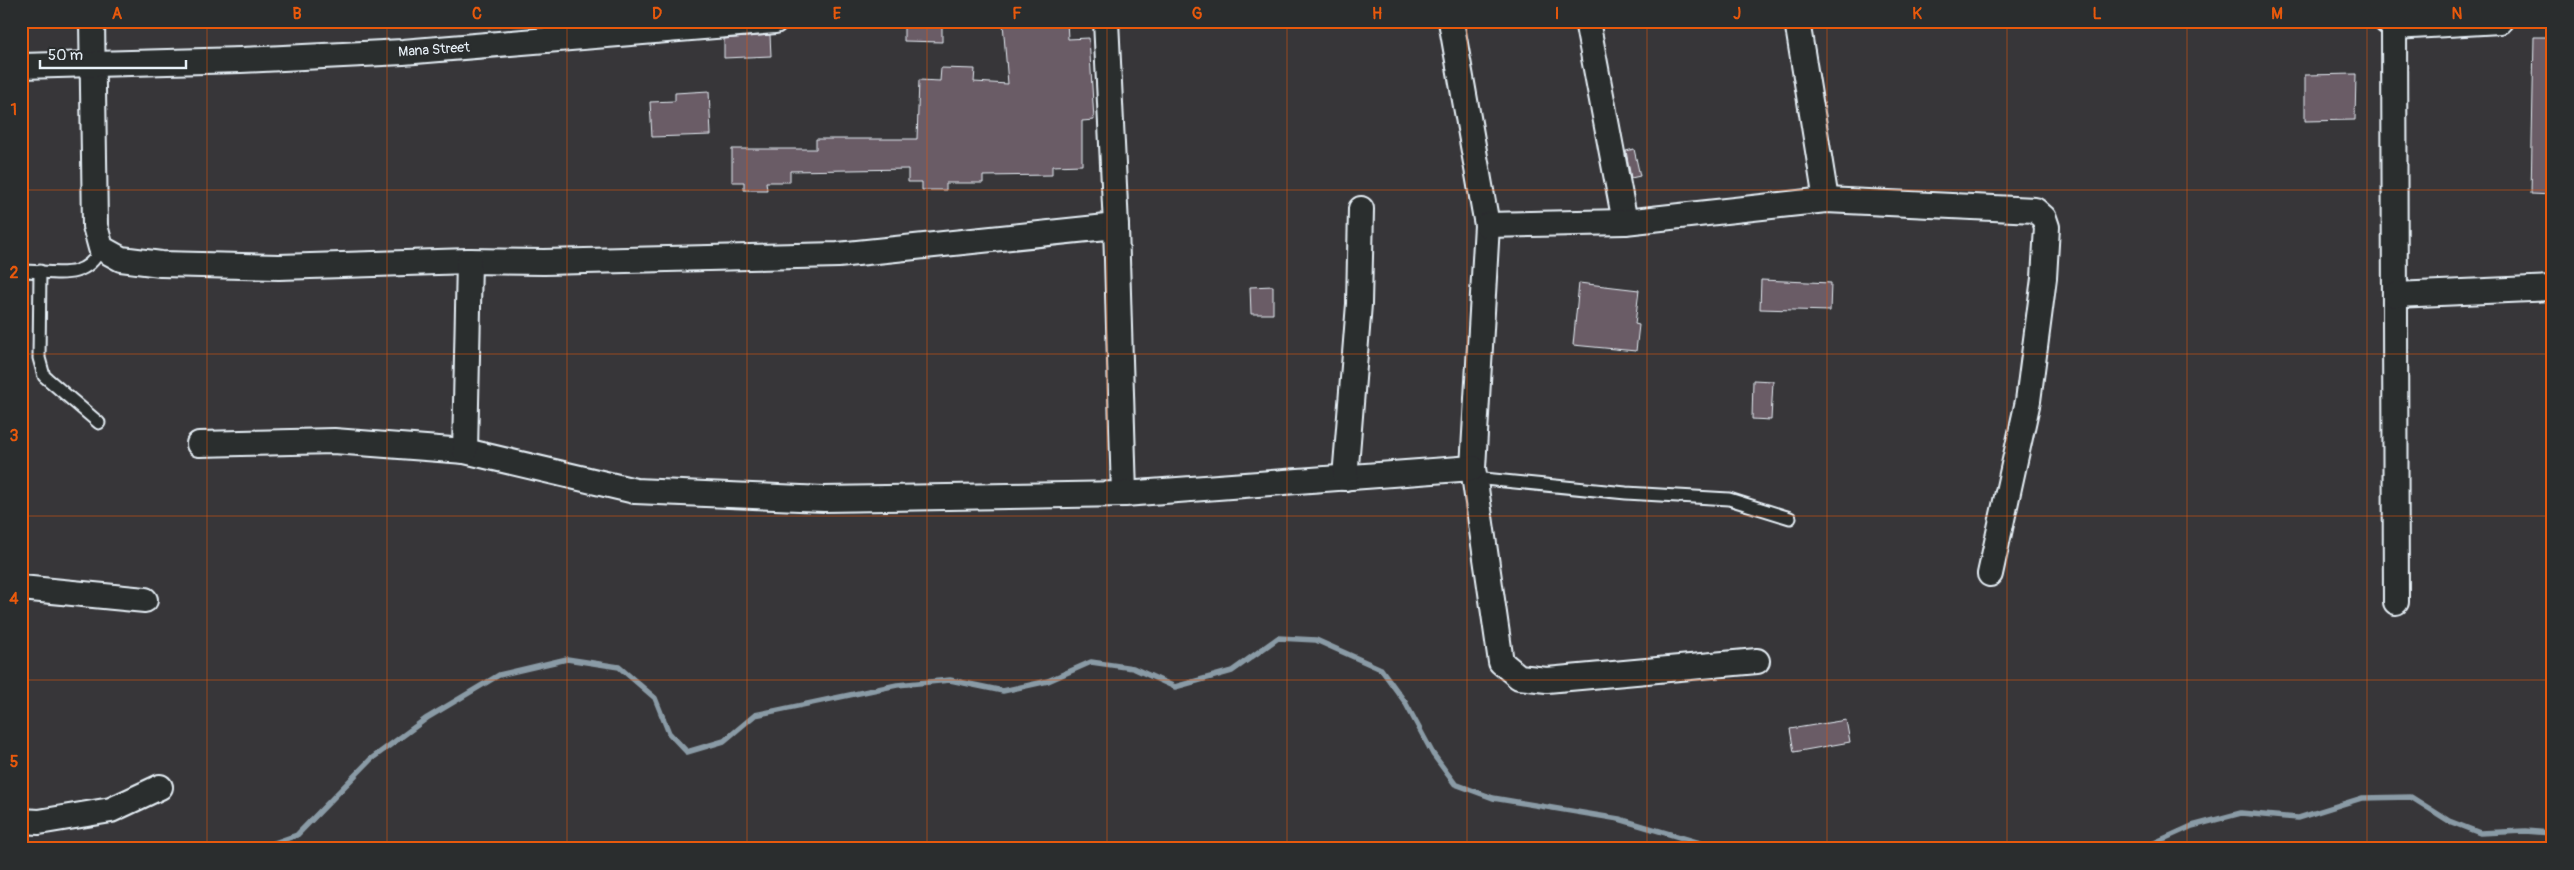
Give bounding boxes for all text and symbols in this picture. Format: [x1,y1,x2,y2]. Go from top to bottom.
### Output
text: A [112,4,123,24]
text: B [292,4,302,24]
text: C [472,4,482,24]
text: D [652,4,662,24]
text: E [833,4,842,24]
text: F [1012,4,1022,24]
text: G [1192,4,1203,24]
text: H [1372,4,1382,24]
text: I [1555,4,1559,24]
text: J [1733,4,1741,24]
text: K [1912,4,1922,24]
text: L [2092,4,2102,24]
text: M [2271,4,2283,24]
text: N [2452,4,2463,24]
scale bar [40,38,186,70]
street label: Mana Street [398,38,471,60]
text: 50 m [48,46,83,65]
text: 1 [11,100,17,120]
text: 2 [10,263,19,283]
text: 3 [10,426,19,446]
text: 4 [9,589,19,609]
text: 5 [10,752,19,772]

